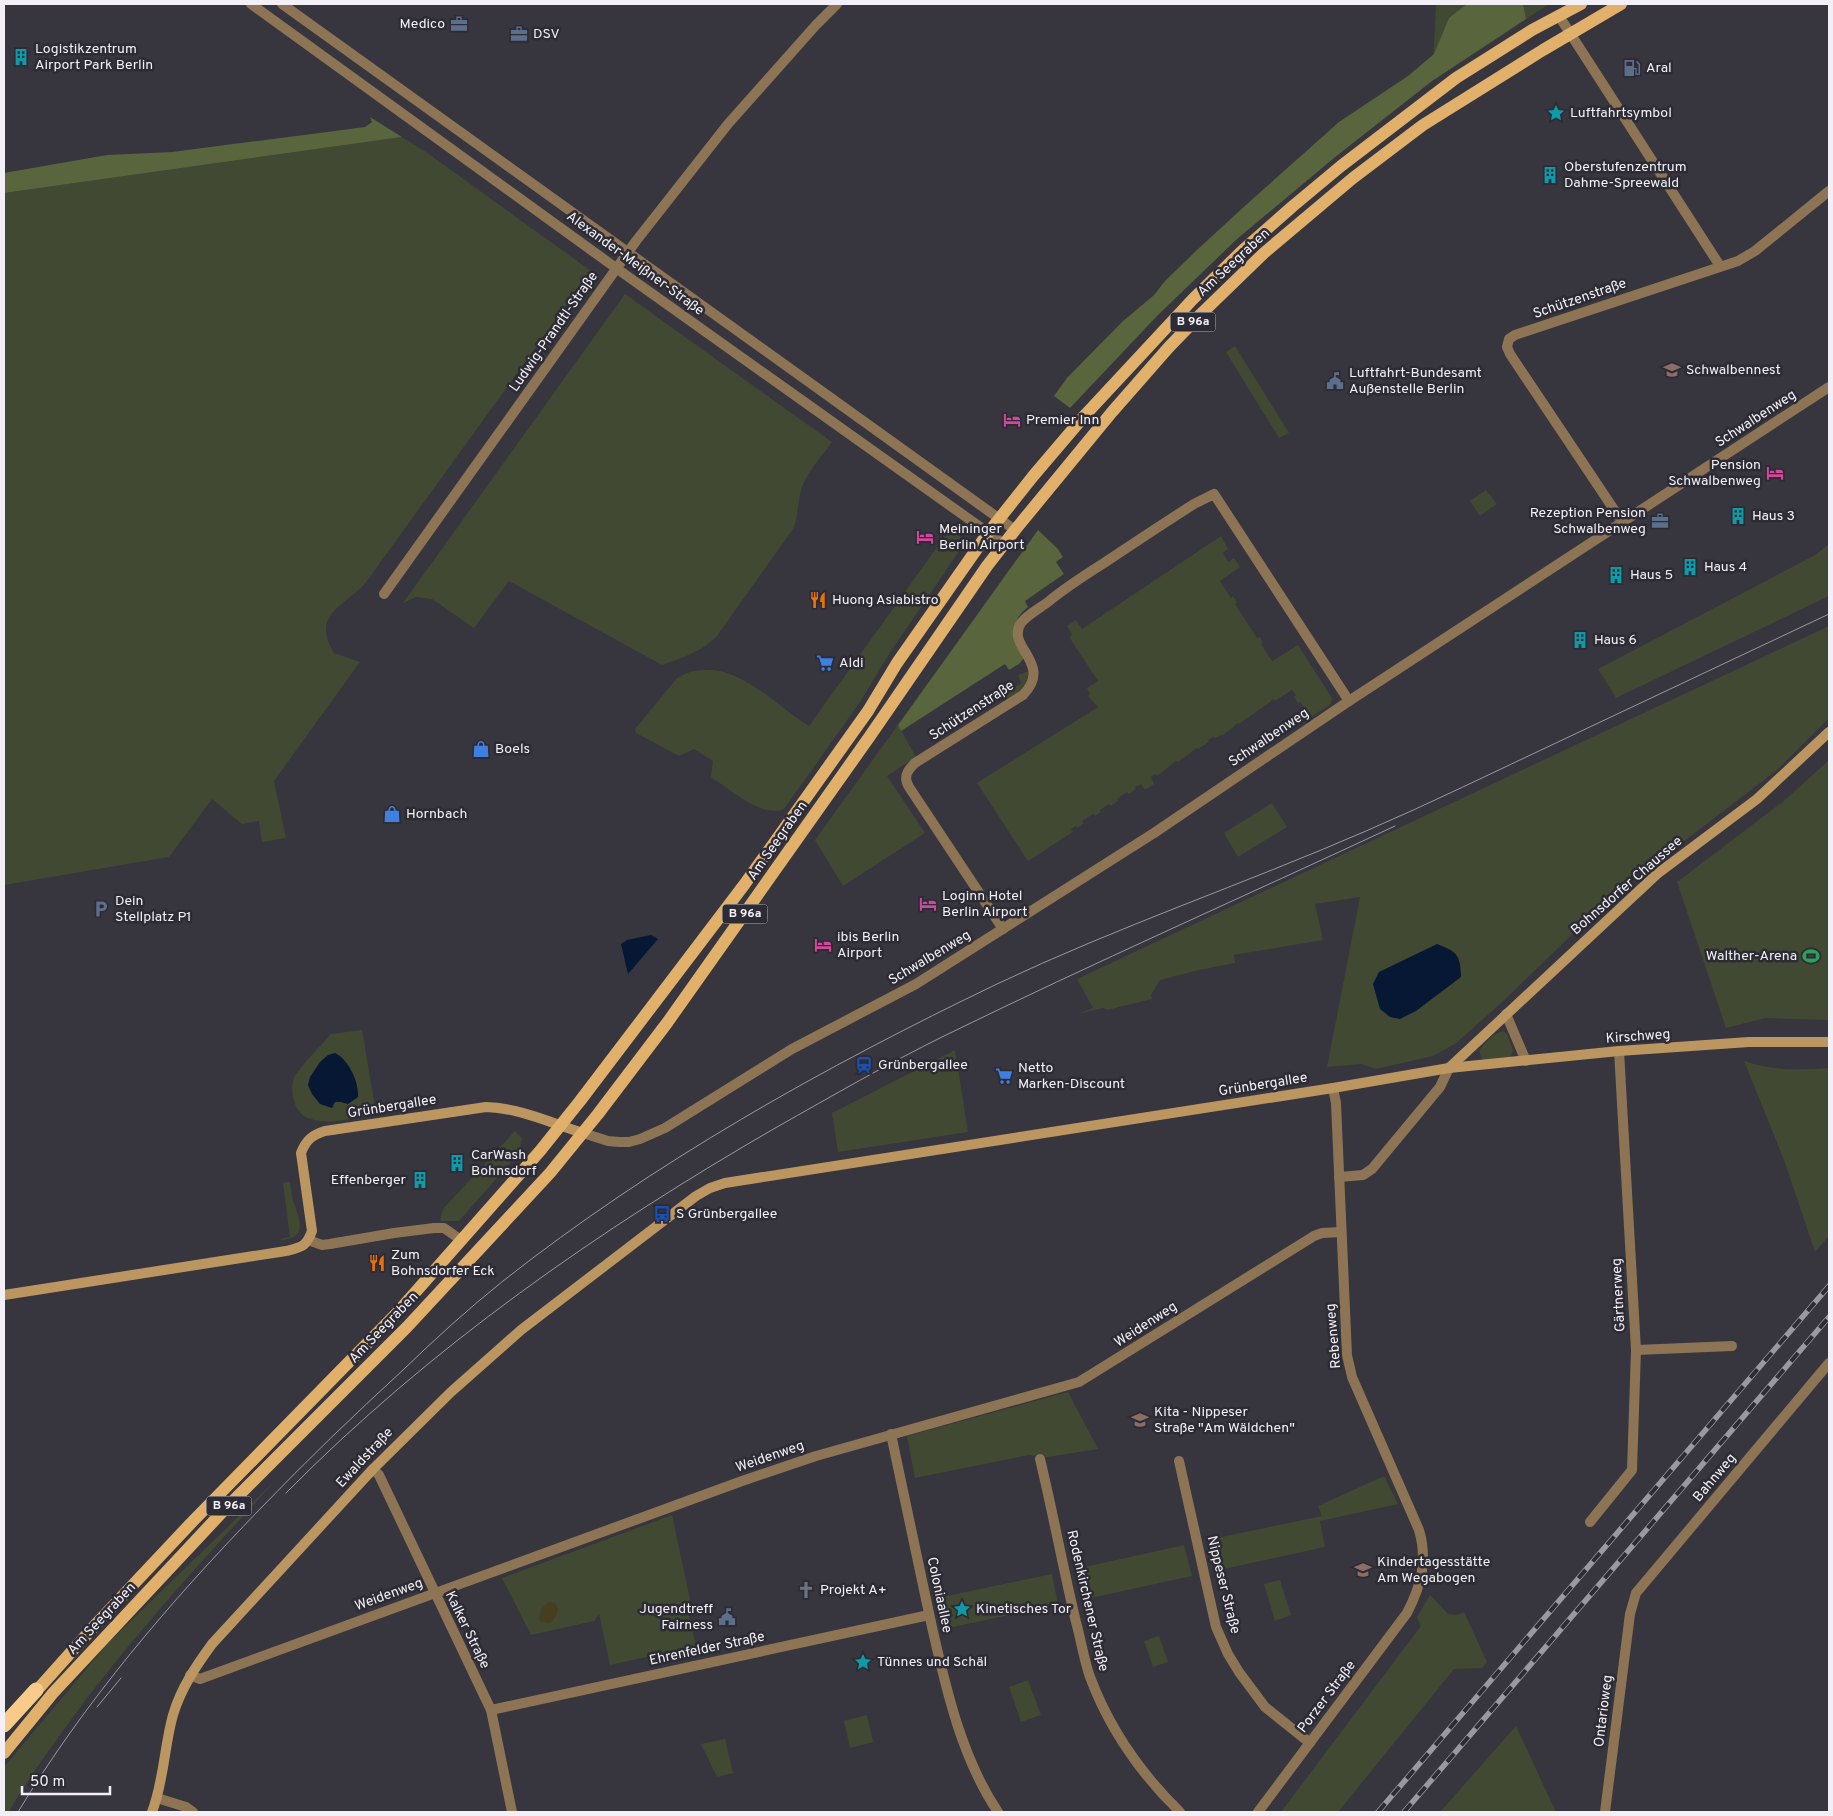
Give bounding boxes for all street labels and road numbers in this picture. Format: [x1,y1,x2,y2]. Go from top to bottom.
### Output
street label: Alexander-Meißner-Straße [563,208,707,320]
street label: Am Seegraben [1194,225,1274,301]
street label: Ludwig-Prandtl-Straße [506,269,602,395]
street label: Schützenstraße [1531,275,1629,323]
road number: B 96a [1170,313,1216,332]
street label: Schwalbenweg [1712,387,1800,451]
street label: Schützenstraße [926,677,1018,745]
street label: Schwalbenweg [1226,705,1312,771]
street label: Am Seegraben [745,798,811,884]
street label: Bohnsdorfer Chaussee [1568,833,1686,939]
road number: B 96a [722,904,768,924]
street label: Schwalbenweg [886,927,974,989]
street label: Kirschweg [1605,1026,1671,1048]
street label: Grünbergallee [1217,1070,1309,1100]
street label: Grünbergallee [346,1092,438,1122]
street label: Gärtnerweg [1609,1258,1629,1332]
street label: Am Seegraben [346,1289,422,1367]
street label: Weidenweg [1111,1298,1181,1352]
street label: Rebenweg [1323,1303,1345,1369]
street label: Ewaldstraße [333,1424,397,1492]
street label: Weidenweg [733,1437,807,1477]
street label: Bahnweg [1690,1450,1740,1506]
road number: B 96a [206,1496,252,1515]
street label: Rodenkirchener Straße [1062,1529,1112,1673]
street label: Nippeser Straße [1203,1534,1243,1636]
street label: Coloniaallee [923,1555,955,1635]
street label: Weidenweg [353,1575,425,1615]
street label: Am Seegraben [64,1579,140,1659]
street label: Kalker Straße [441,1588,493,1672]
street label: Ehrenfelder Straße [648,1628,766,1670]
street label: Porzer Straße [1294,1658,1360,1736]
street label: Ontarioweg [1591,1674,1617,1748]

